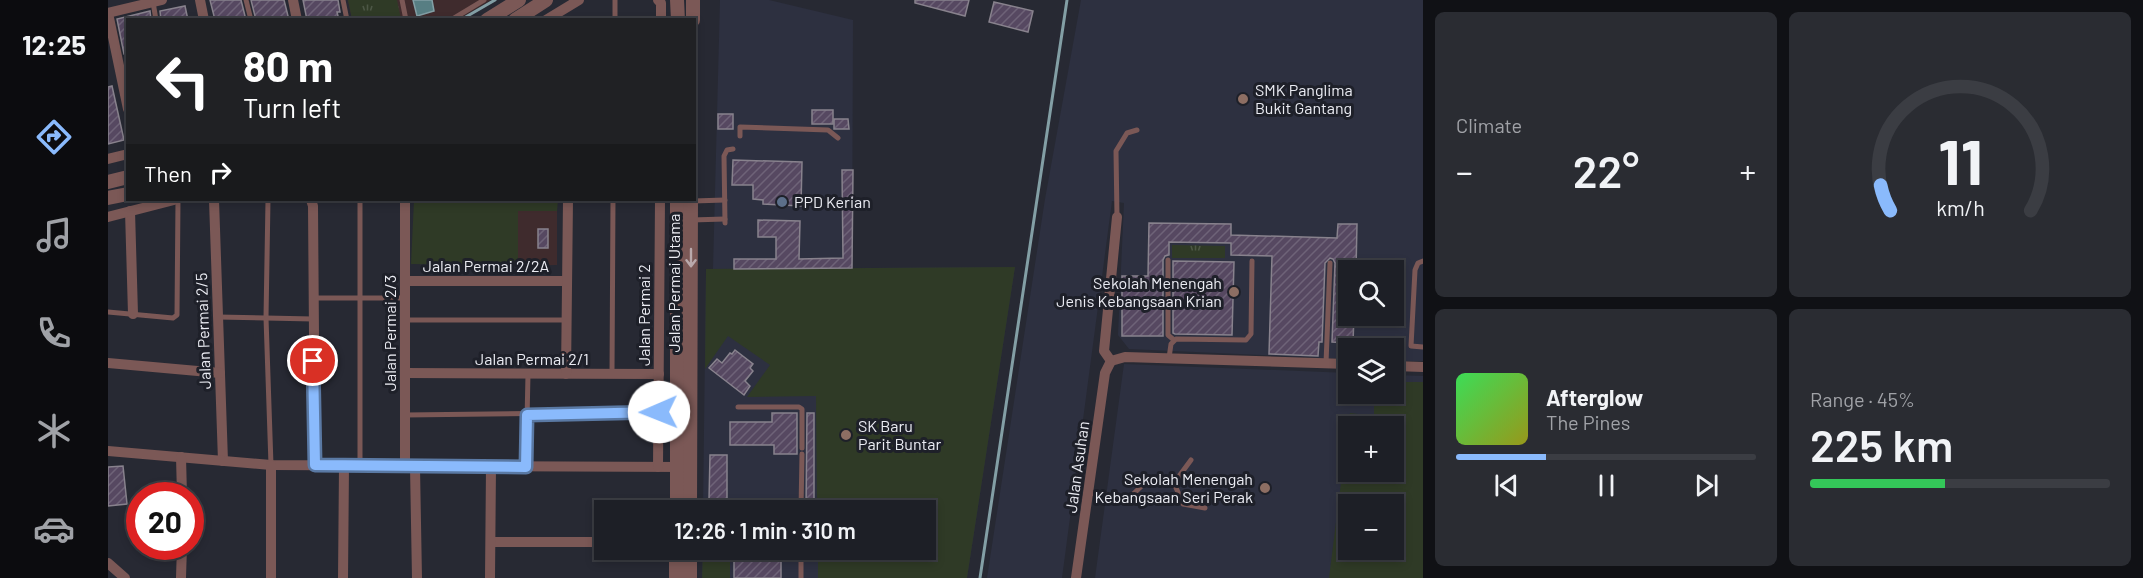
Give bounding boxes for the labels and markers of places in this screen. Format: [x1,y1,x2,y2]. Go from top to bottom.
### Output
place label: SMK Panglima Bukit Gantang [1255,80,1353,117]
marker: SMK Panglima Bukit Gantang [1236,92,1250,106]
place label: PPD Kerian [794,192,871,211]
marker: PPD Kerian [775,195,789,209]
place label: Sekolah Menengah Jenis Kebangsaan Krian [1056,273,1222,310]
marker: Sekolah Menengah Jenis Kebangsaan Krian [1227,285,1241,299]
pin [287,335,338,386]
place label: SK Baru Parit Buntar [858,416,942,453]
marker: SK Baru Parit Buntar [839,428,853,442]
place label: Sekolah Menengah Kebangsaan Seri Perak [1094,469,1253,506]
marker: Sekolah Menengah Kebangsaan Seri Perak [1258,481,1272,495]

